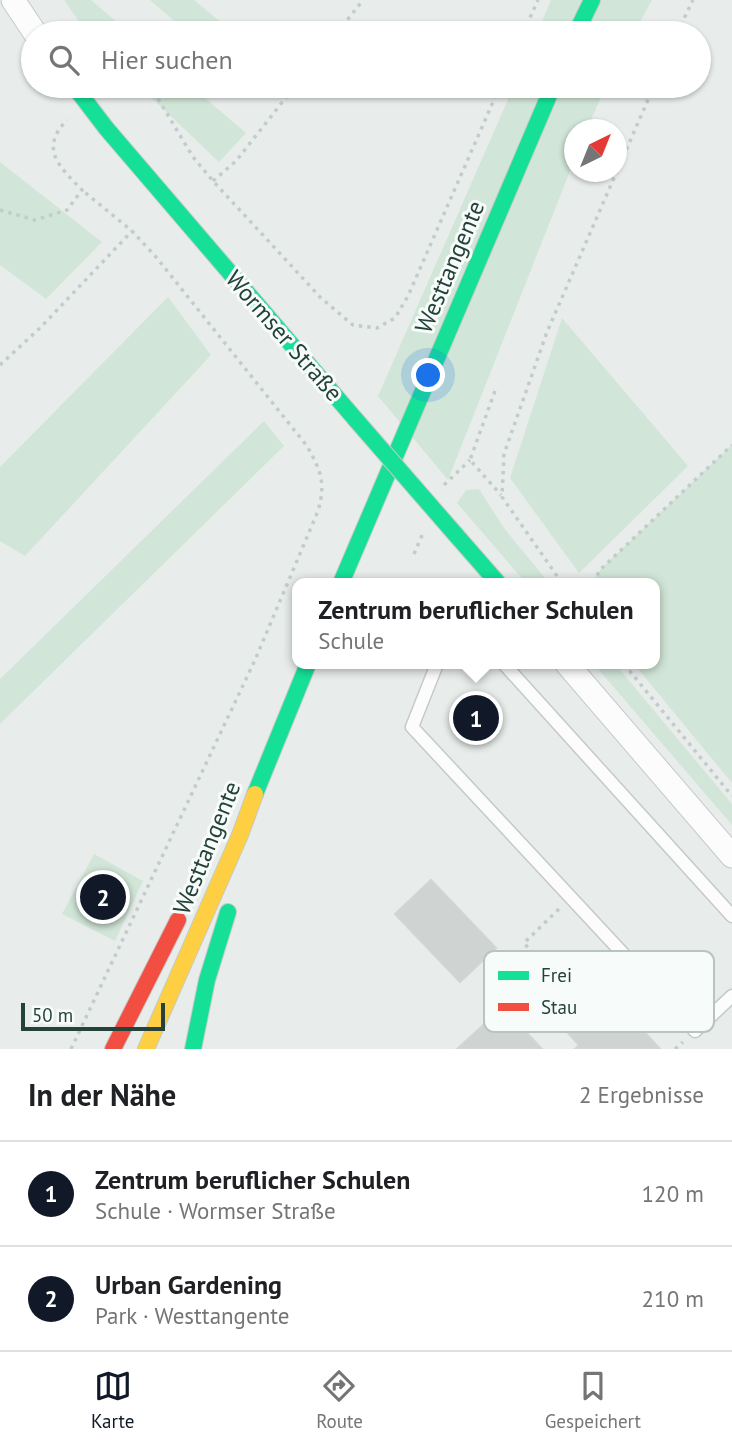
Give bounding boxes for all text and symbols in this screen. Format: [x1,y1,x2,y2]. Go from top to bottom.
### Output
search box [21,21,711,98]
icon: search [45,41,83,79]
text: Hier suchen [101,43,233,76]
north arrow [564,119,627,182]
street label: Westtangente [408,196,491,338]
street label: Wormser Straße [219,264,350,408]
your location [411,358,445,392]
popup [292,578,660,669]
text: Zentrum beruflicher Schulen [318,593,634,626]
text: Schule [318,626,384,655]
pin: 1 [453,692,499,744]
street label: Westtangente [166,777,247,919]
pin: 2 [80,871,126,923]
legend [484,951,714,1032]
text: Frei [541,963,572,987]
text: Stau [541,995,577,1019]
scale bar [21,1000,164,1032]
text: 50 m [32,1003,73,1027]
text: In der Nähe [28,1075,176,1114]
text: 2 Ergebnisse [579,1080,704,1109]
text: Zentrum beruflicher Schulen [95,1163,410,1196]
text: 1 [44,1179,58,1208]
text: 120 m [642,1179,704,1208]
text: Schule · Wormser Straße [95,1196,336,1225]
text: Urban Gardening [95,1268,282,1301]
text: 2 [44,1284,58,1313]
text: 210 m [642,1284,704,1313]
text: Park · Westtangente [95,1301,289,1330]
tab: Karte [91,1367,134,1433]
tab: Route [316,1367,363,1433]
tab: Gespeichert [545,1367,641,1433]

